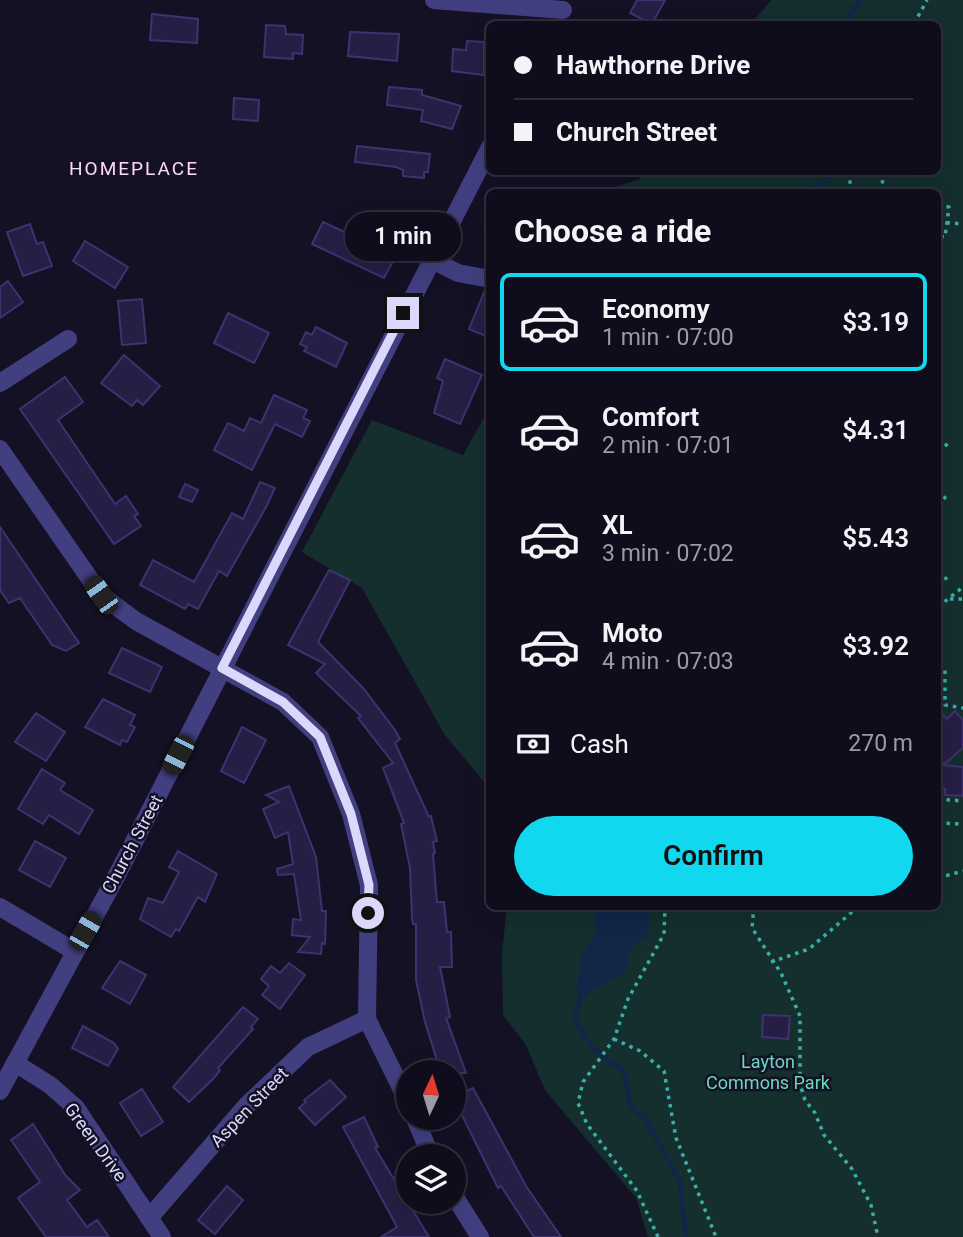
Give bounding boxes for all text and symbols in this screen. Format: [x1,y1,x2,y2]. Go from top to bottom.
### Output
text: Hawthorne Drive [556,50,750,80]
text: Church Street [556,117,717,147]
district label: HOMEPLACE [69,157,199,180]
callout: 1 min [345,212,461,260]
text: Choose a ride [514,212,711,250]
text: 1 min [374,223,432,250]
icon: car [518,291,581,354]
text: Economy [602,294,709,324]
route end [387,297,419,329]
text: $3.19 [842,307,909,337]
text: 1 min · 07:00 [602,324,734,351]
icon: car [518,399,581,462]
text: Comfort [602,402,699,432]
text: $4.31 [842,415,909,445]
text: 2 min · 07:01 [602,432,734,459]
icon: car [518,507,581,570]
text: XL [602,510,633,540]
text: $5.43 [842,523,909,553]
text: 3 min · 07:02 [602,540,734,567]
car [81,572,122,618]
icon: car [518,615,581,678]
text: Moto [602,618,663,648]
text: $3.92 [842,631,909,661]
text: 4 min · 07:03 [602,648,734,675]
icon: cash [514,725,552,763]
text: Cash [570,729,629,759]
text: 270 m [848,730,913,757]
car [160,732,197,778]
street label: Church Street [97,791,167,897]
button: Confirm [514,816,913,896]
route start [352,897,384,929]
car [66,908,105,954]
park label: Layton Commons Park [706,1051,831,1093]
north arrow [396,1060,466,1130]
map controls [396,1060,466,1214]
street label: Aspen Street [206,1063,292,1151]
street label: Green Drive [60,1099,132,1185]
button: layers [396,1144,466,1214]

